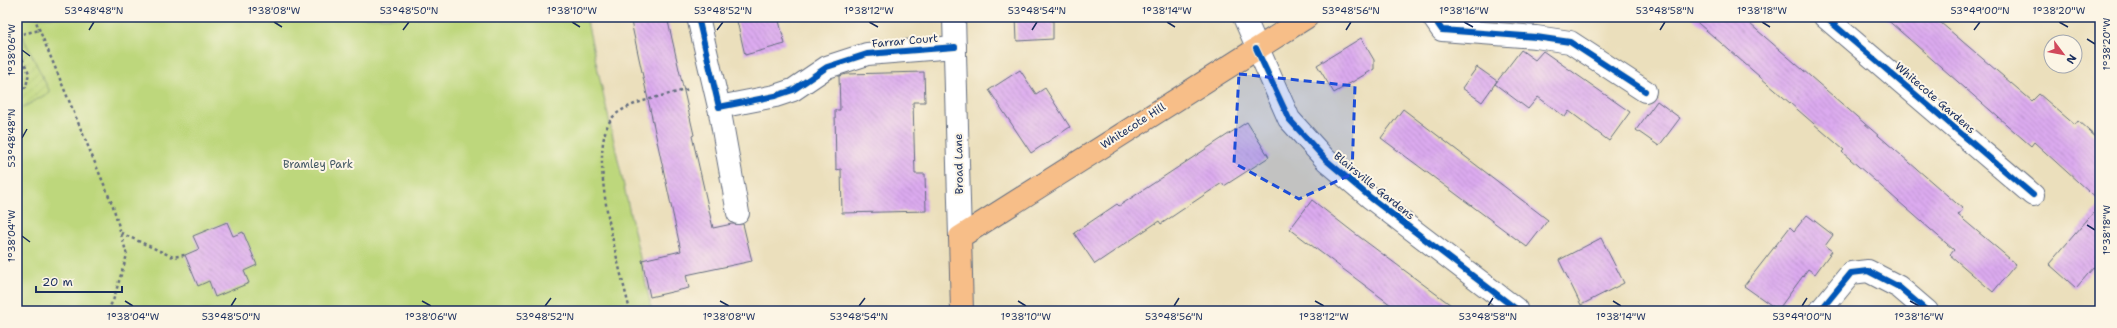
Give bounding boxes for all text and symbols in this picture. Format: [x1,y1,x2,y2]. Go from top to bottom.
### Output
text: 53°48'48"N [65,4,123,17]
text: 1°38'08"W [248,4,301,17]
text: 53°48'50"N [380,4,438,17]
text: 1°38'10"W [547,4,598,17]
text: 53°48'52"N [694,4,752,17]
text: 1°38'12"W [844,4,894,17]
text: 53°48'54"N [1008,4,1066,17]
text: 1°38'14"W [1142,4,1192,17]
text: 53°48'56"N [1322,4,1380,17]
text: 1°38'16"W [1439,4,1489,17]
text: 53°48'58"N [1636,4,1694,17]
text: 1°38'18"W [1737,4,1787,17]
text: 53°49'00"N [1950,4,2010,17]
text: 1°38'20"W [2033,4,2086,17]
text: 1°38'20"W [2100,17,2113,70]
text: 1°38'06"W [5,24,18,76]
street label: Farrar Court [871,31,939,51]
north arrow [2043,34,2083,74]
text: N [2062,51,2080,67]
street label: Whitecote Gardens [1892,59,1978,137]
street label: Whitecote Hill [1098,99,1169,153]
text: 53°48'48"N [5,109,18,167]
street label: Broad Lane [951,133,967,195]
street label: Blairsville Gardens [1330,149,1418,223]
park label: Bramley Park [283,157,353,172]
text: 1°38'18"W [2100,205,2113,255]
text: 1°38'04"W [5,209,18,262]
scale bar [36,268,122,294]
text: 20 m [42,274,73,290]
text: 1°38'04"W [107,310,160,323]
text: 53°48'50"N [202,310,260,323]
text: 1°38'06"W [405,310,457,323]
text: 53°48'52"N [516,310,574,323]
text: 1°38'08"W [703,310,756,323]
text: 53°48'54"N [830,310,888,323]
text: 1°38'10"W [1001,310,1052,323]
text: 53°48'56"N [1145,310,1203,323]
text: 1°38'12"W [1299,310,1349,323]
text: 53°48'58"N [1459,310,1517,323]
text: 1°38'14"W [1596,310,1646,323]
text: 53°49'00"N [1772,310,1832,323]
text: 1°38'16"W [1894,310,1944,323]

